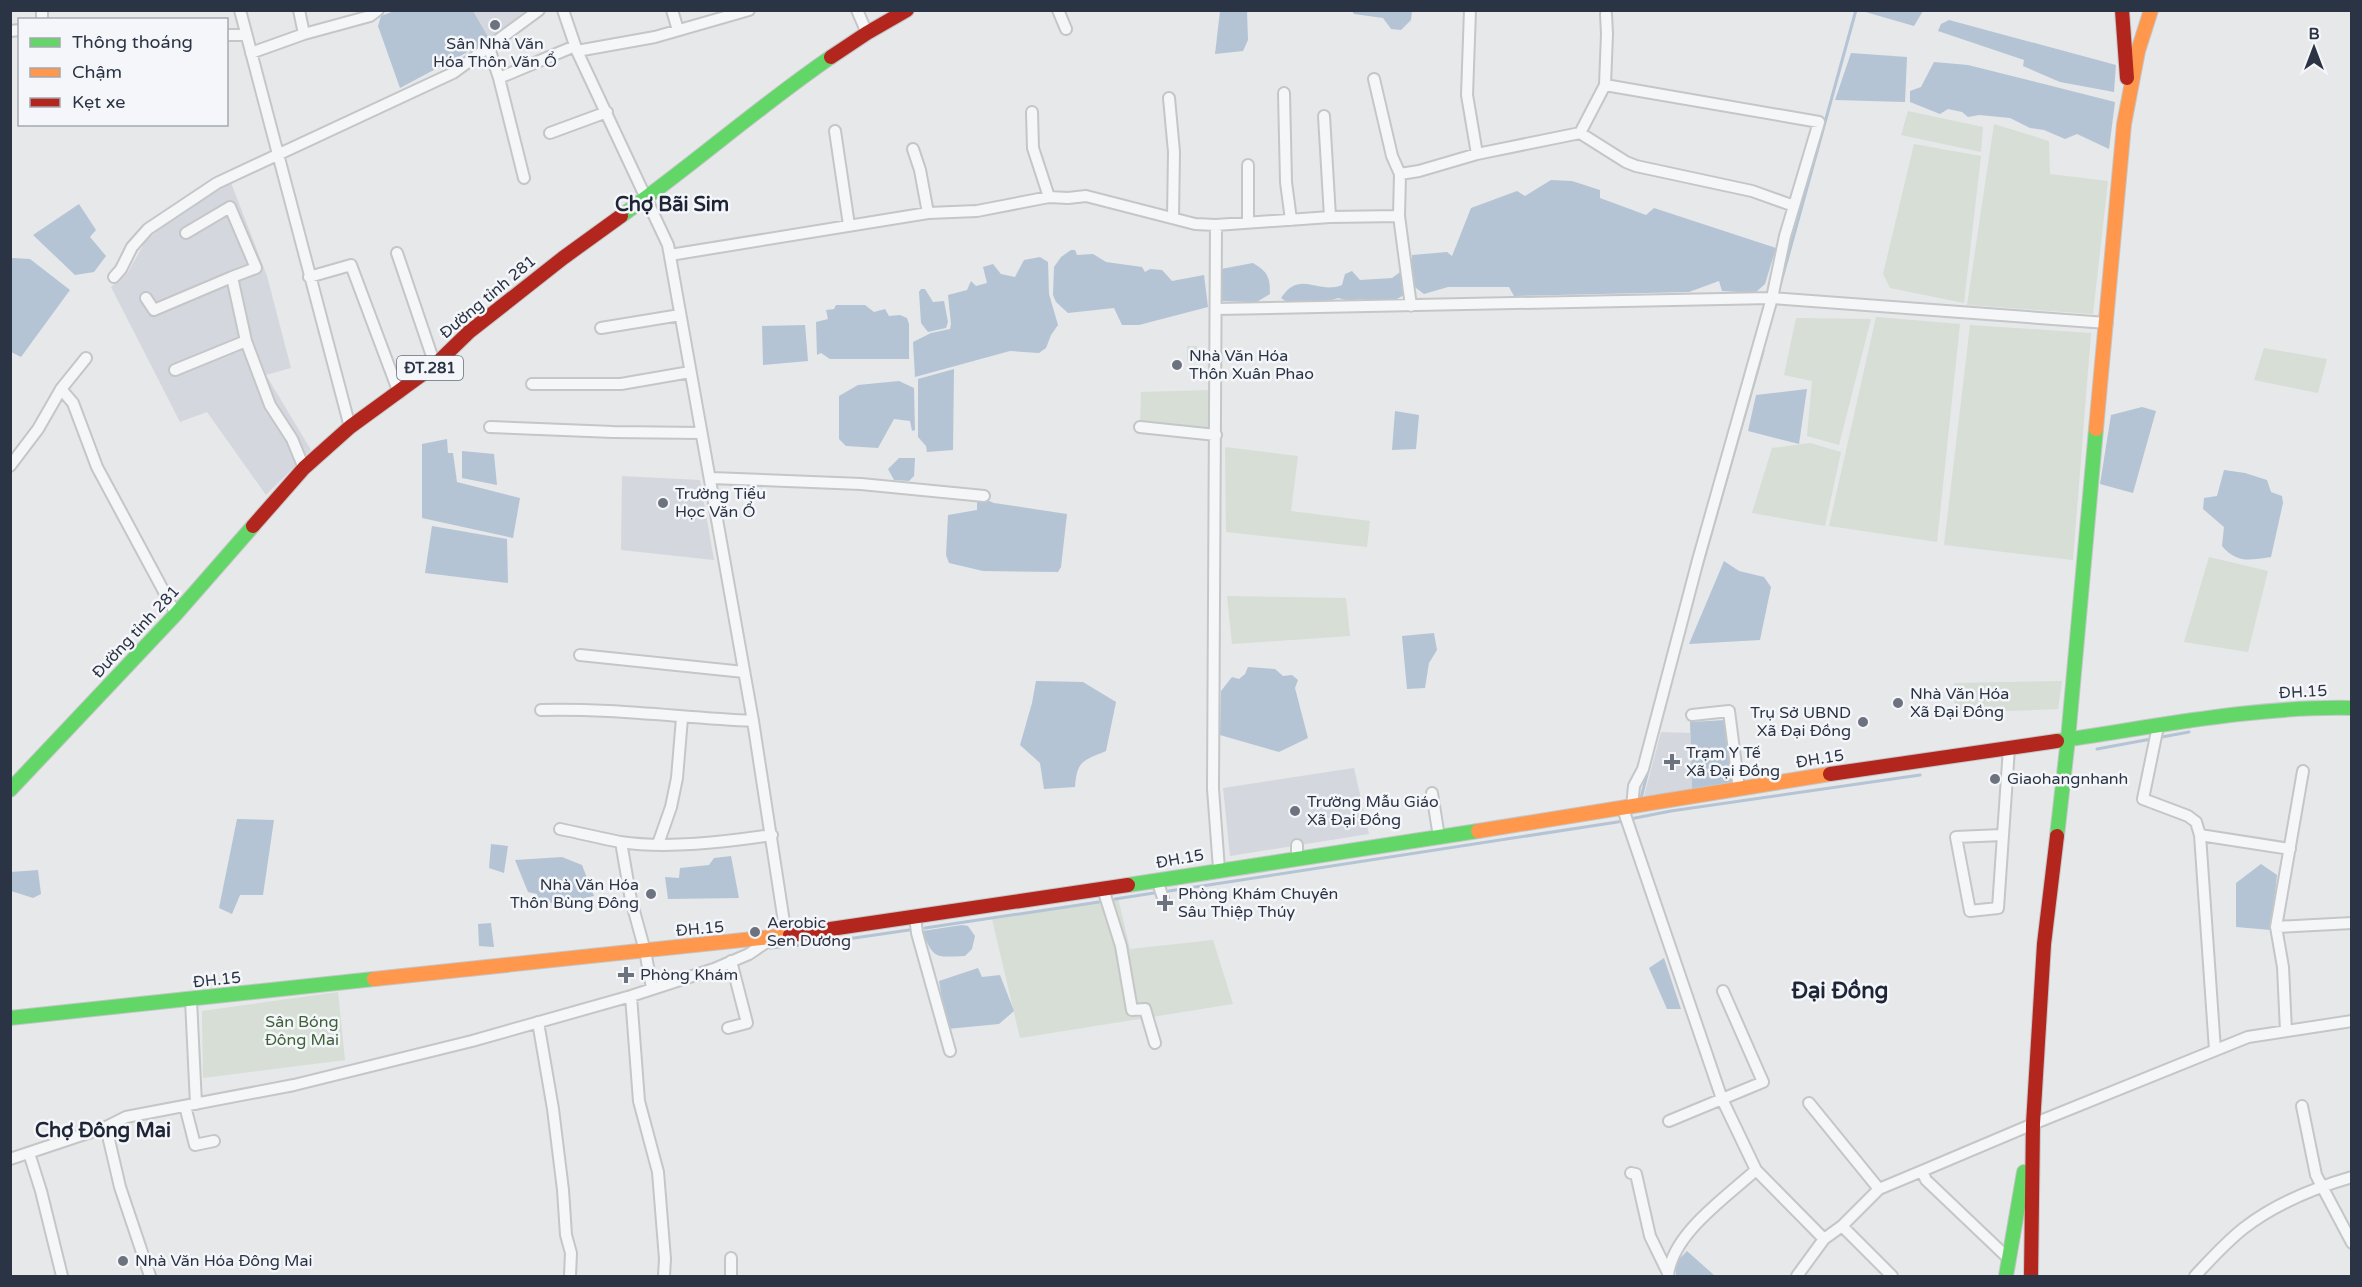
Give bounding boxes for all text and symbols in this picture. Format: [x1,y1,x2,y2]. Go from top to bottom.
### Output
legend [18,18,228,126]
marker: Sân Nhà Văn Hóa Thôn Văn Ổ [488,18,502,32]
north arrow [2284,18,2344,78]
text: B [2308,24,2320,44]
text: Thông thoáng [72,31,193,53]
place label: Sân Nhà Văn Hóa Thôn Văn Ổ [433,34,557,72]
text: Chậm [72,61,122,83]
text: Kẹt xe [72,91,126,113]
district label: Chợ Bãi Sim [615,193,729,217]
street label: Đường tỉnh 281 [436,251,540,343]
place label: Nhà Văn Hóa Thôn Xuân Phao [1189,346,1314,384]
road number: ĐT.281 [397,356,463,380]
marker: Nhà Văn Hóa Thôn Xuân Phao [1170,358,1184,372]
place label: Trường Tiểu Học Văn Ổ [675,484,766,522]
marker: Trường Tiểu Học Văn Ổ [656,496,670,510]
street label: Đường tỉnh 281 [88,581,184,683]
street label: ĐH.15 [2278,681,2328,703]
place label: Nhà Văn Hóa Xã Đại Đồng [1910,684,2009,722]
marker: Nhà Văn Hóa Xã Đại Đồng [1891,696,1905,710]
place label: Trụ Sở UBND Xã Đại Đồng [1750,703,1851,741]
marker: Trụ Sở UBND Xã Đại Đồng [1856,715,1870,729]
place label: Trạm Y Tế Xã Đại Đồng [1686,743,1780,781]
street label: ĐH.15 [1795,745,1845,773]
marker: Trạm Y Tế Xã Đại Đồng [1663,753,1681,771]
place label: Giaohangnhanh [2007,769,2128,789]
marker: Giaohangnhanh [1988,772,2002,786]
place label: Trường Mẫu Giáo Xã Đại Đồng [1307,792,1439,830]
marker: Trường Mẫu Giáo Xã Đại Đồng [1288,804,1302,818]
street label: ĐH.15 [1154,845,1206,873]
place label: Nhà Văn Hóa Thôn Bùng Đông [510,875,639,913]
place label: Phòng Khám Chuyên Sâu Thiệp Thúy [1178,884,1338,922]
marker: Nhà Văn Hóa Thôn Bùng Đông [644,887,658,901]
marker: Phòng Khám Chuyên Sâu Thiệp Thúy [1156,894,1174,912]
place label: Aerobic Sen Dương [767,913,851,951]
street label: ĐH.15 [675,917,725,941]
marker: Aerobic Sen Dương [748,925,762,939]
place label: Phòng Khám [640,965,738,985]
marker: Phòng Khám [617,966,635,984]
street label: ĐH.15 [192,968,242,992]
district label: Đại Đồng [1791,978,1888,1004]
park label: Sân Bóng Đông Mai [265,1012,339,1050]
district label: Chợ Đông Mai [35,1119,171,1143]
place label: Nhà Văn Hóa Đông Mai [135,1251,312,1271]
marker: Nhà Văn Hóa Đông Mai [116,1254,130,1268]

